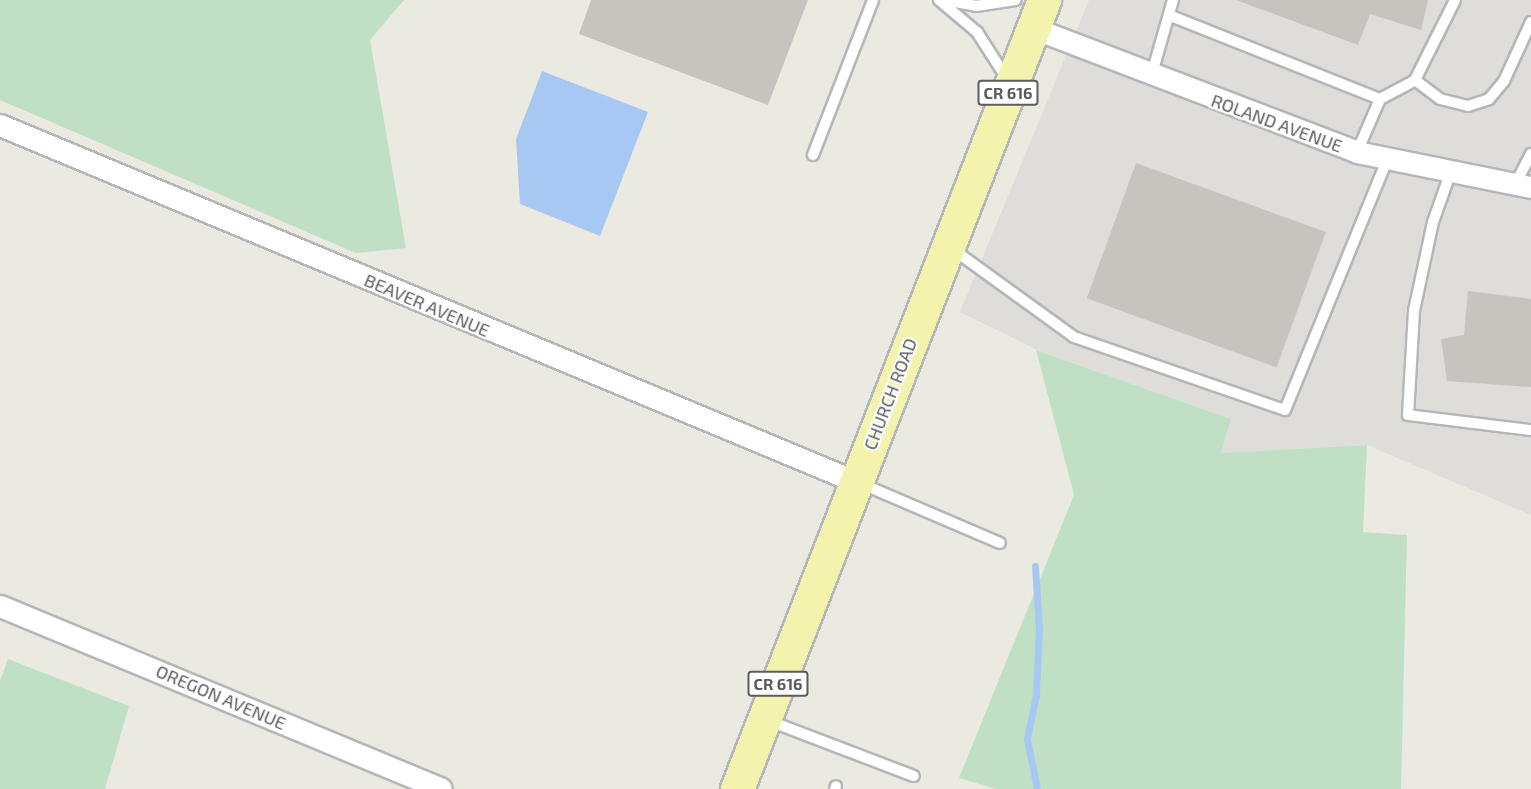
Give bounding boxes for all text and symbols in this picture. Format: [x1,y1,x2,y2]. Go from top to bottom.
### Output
road number: CR 616 [976,80,1040,106]
street label: ROLAND AVENUE [1208,89,1346,157]
street label: BEAVER AVENUE [361,269,493,341]
street label: CHURCH ROAD [859,335,921,453]
street label: OREGON AVENUE [153,660,289,734]
road number: CR 616 [746,671,810,697]

